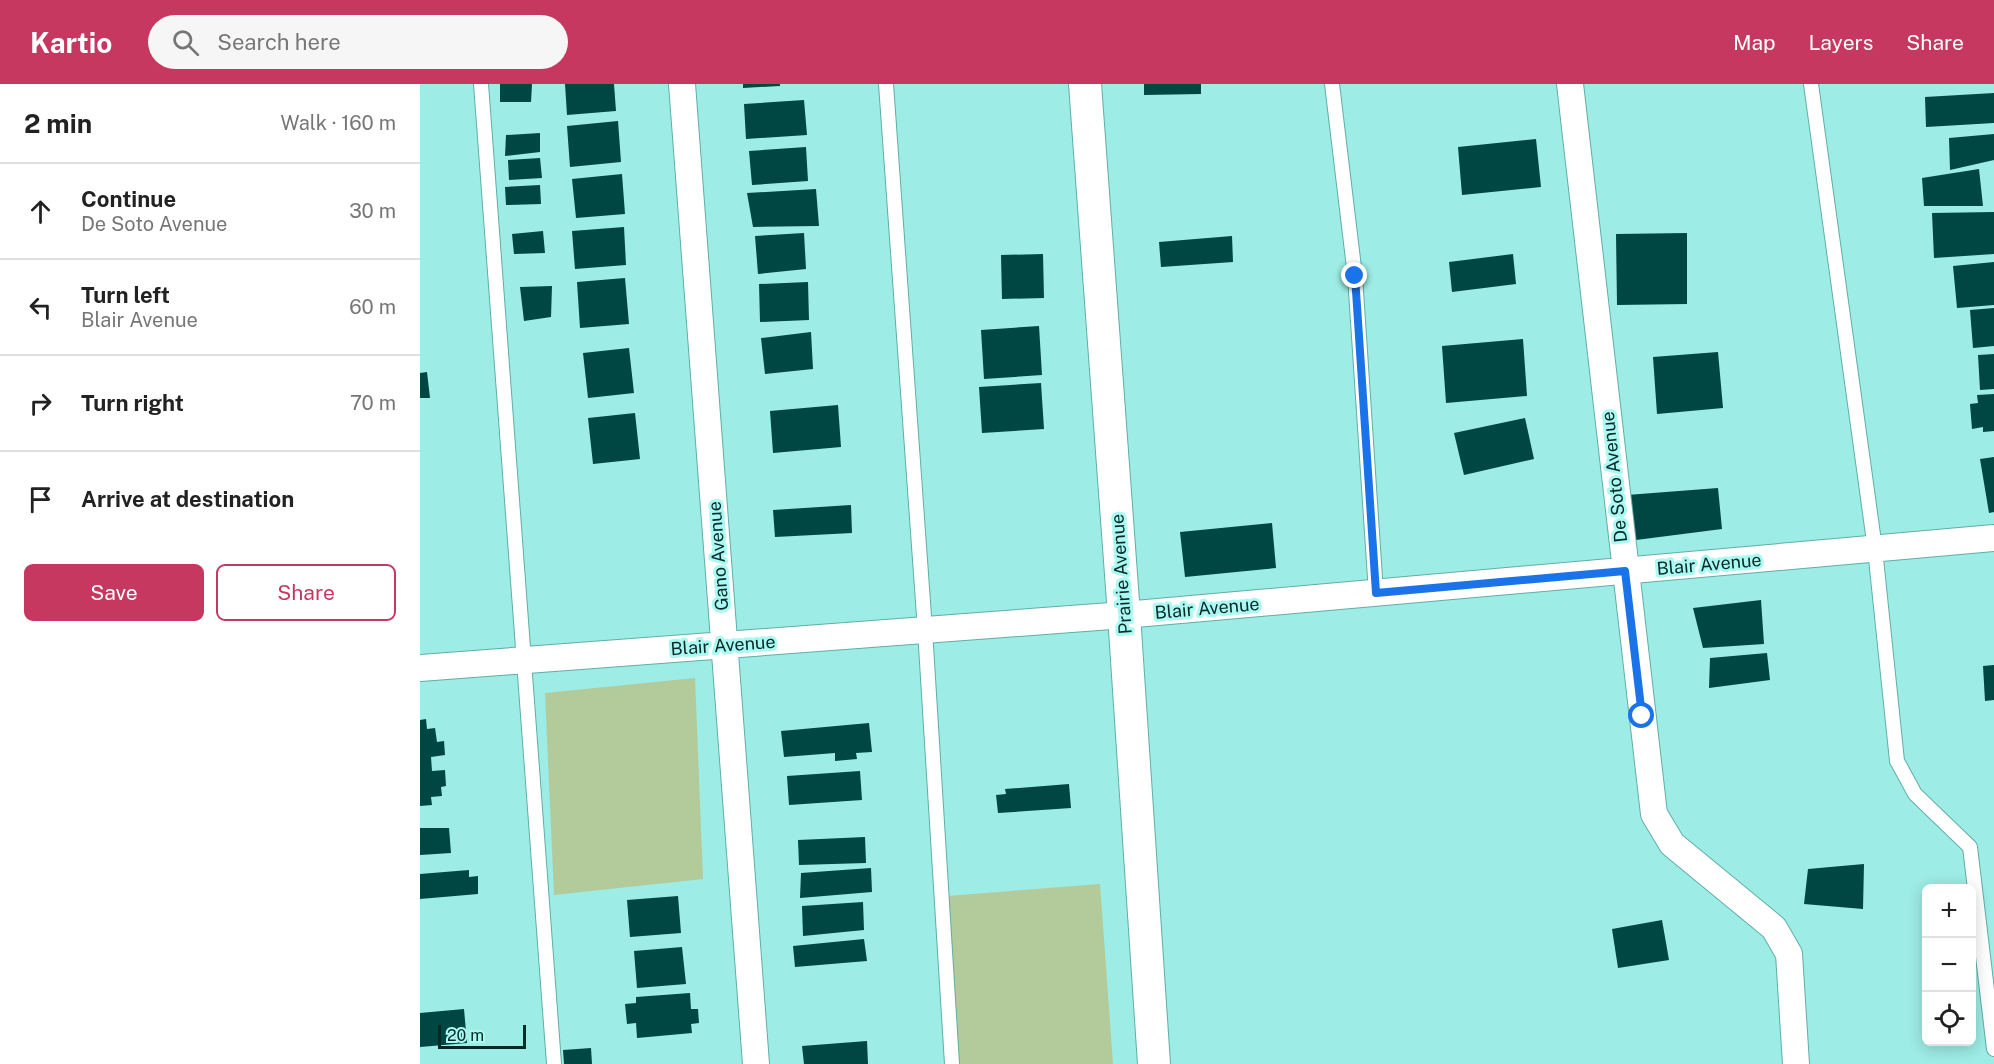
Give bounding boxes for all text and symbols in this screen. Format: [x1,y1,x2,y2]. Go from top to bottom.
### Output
search box [148,15,568,69]
text: Kartio [30,26,112,59]
icon: search [169,26,202,59]
text: Search here [217,29,341,55]
text: Map [1733,30,1776,55]
text: Layers [1809,30,1873,55]
text: Share [1906,30,1964,55]
text: 2 min [24,108,92,139]
text: Walk · 160 m [281,111,396,135]
text: Continue [81,186,176,212]
icon: ahead [24,195,57,228]
text: 30 m [349,199,396,223]
text: De Soto Avenue [81,212,227,236]
route end [1341,262,1367,288]
text: Turn left [81,282,170,308]
icon: left [24,291,57,324]
text: 60 m [349,295,396,319]
text: Blair Avenue [81,308,198,332]
icon: right [24,387,57,420]
text: Turn right [81,390,184,416]
text: 70 m [350,391,396,415]
street label: De Soto Avenue [1597,410,1631,544]
icon: arrive [24,483,57,516]
text: Arrive at destination [81,486,294,512]
street label: Gano Avenue [704,501,732,611]
street label: Prairie Avenue [1106,513,1136,635]
street label: Blair Avenue [1656,549,1762,579]
button: Save [24,564,204,621]
button: Share [216,564,396,621]
street label: Blair Avenue [1154,593,1260,623]
street label: Blair Avenue [670,631,776,659]
route start [1628,702,1654,728]
map controls [1922,884,1976,1046]
button: + [1922,884,1976,938]
button: − [1922,938,1976,992]
button: locate [1922,992,1976,1046]
scale bar [438,1022,526,1050]
text: 20 m [447,1026,484,1045]

